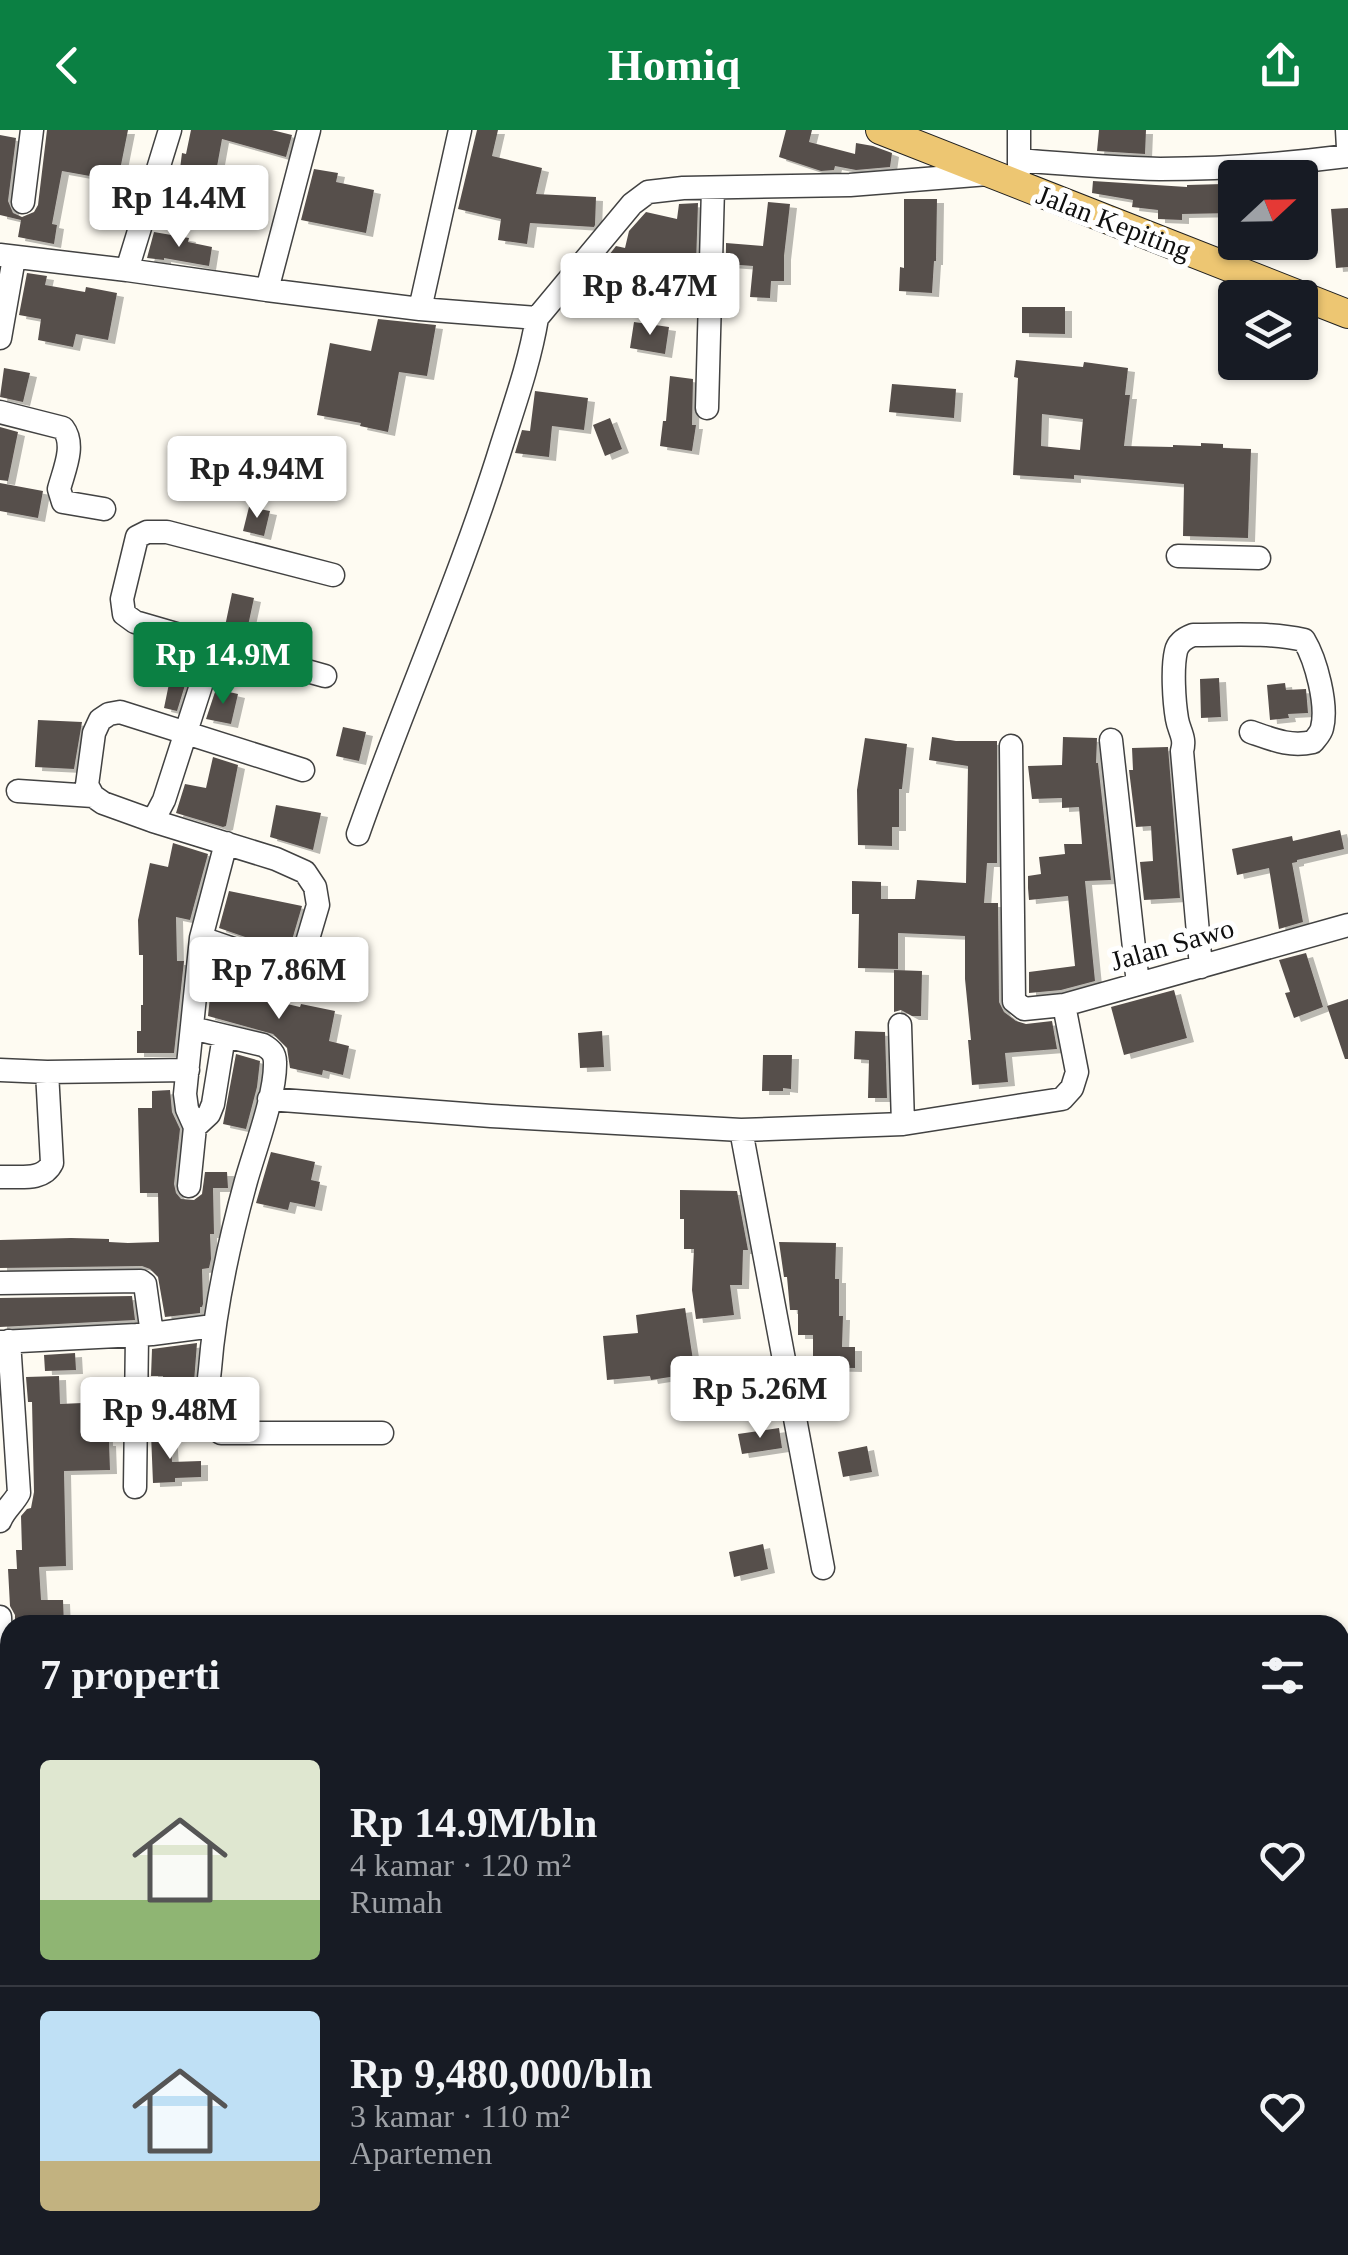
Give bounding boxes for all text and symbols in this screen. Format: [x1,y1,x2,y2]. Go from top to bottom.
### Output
icon: back [40,38,95,93]
icon: share [1253,38,1308,93]
text: Homiq [608,40,740,90]
north arrow [1218,160,1318,260]
map controls [1218,160,1318,380]
pin: Rp 14.4M [76,165,282,250]
text: Rp 14.4M [111,179,247,215]
street label: Jalan Kepiting [1032,179,1195,266]
pin: Rp 8.47M [547,253,753,338]
text: Rp 8.47M [582,267,718,303]
button: layers [1218,280,1318,380]
pin: Rp 4.94M [154,436,360,521]
text: Rp 4.94M [189,450,325,486]
pin: Rp 14.9M [120,622,326,707]
text: Rp 14.9M [155,636,291,672]
street label: Jalan Sawo [1107,912,1237,977]
pin: Rp 7.86M [176,937,382,1022]
text: Rp 7.86M [211,951,347,987]
pin: Rp 5.26M [657,1356,863,1441]
text: Rp 5.26M [692,1370,828,1406]
pin: Rp 9.48M [67,1377,273,1462]
text: Rp 9.48M [102,1391,238,1427]
icon: filters [1255,1648,1310,1703]
text: 7 properti [40,1652,220,1698]
icon: home [120,1800,240,1920]
text: Rp 14.9M/bln [350,1800,597,1846]
icon: heart [1255,1833,1310,1888]
text: 4 kamar · 120 m² [350,1847,571,1883]
text: Rumah [350,1884,442,1920]
icon: home [120,2051,240,2171]
text: Rp 9,480,000/bln [350,2051,652,2097]
icon: heart [1255,2084,1310,2139]
text: 3 kamar · 110 m² [350,2098,570,2134]
text: Apartemen [350,2135,492,2171]

